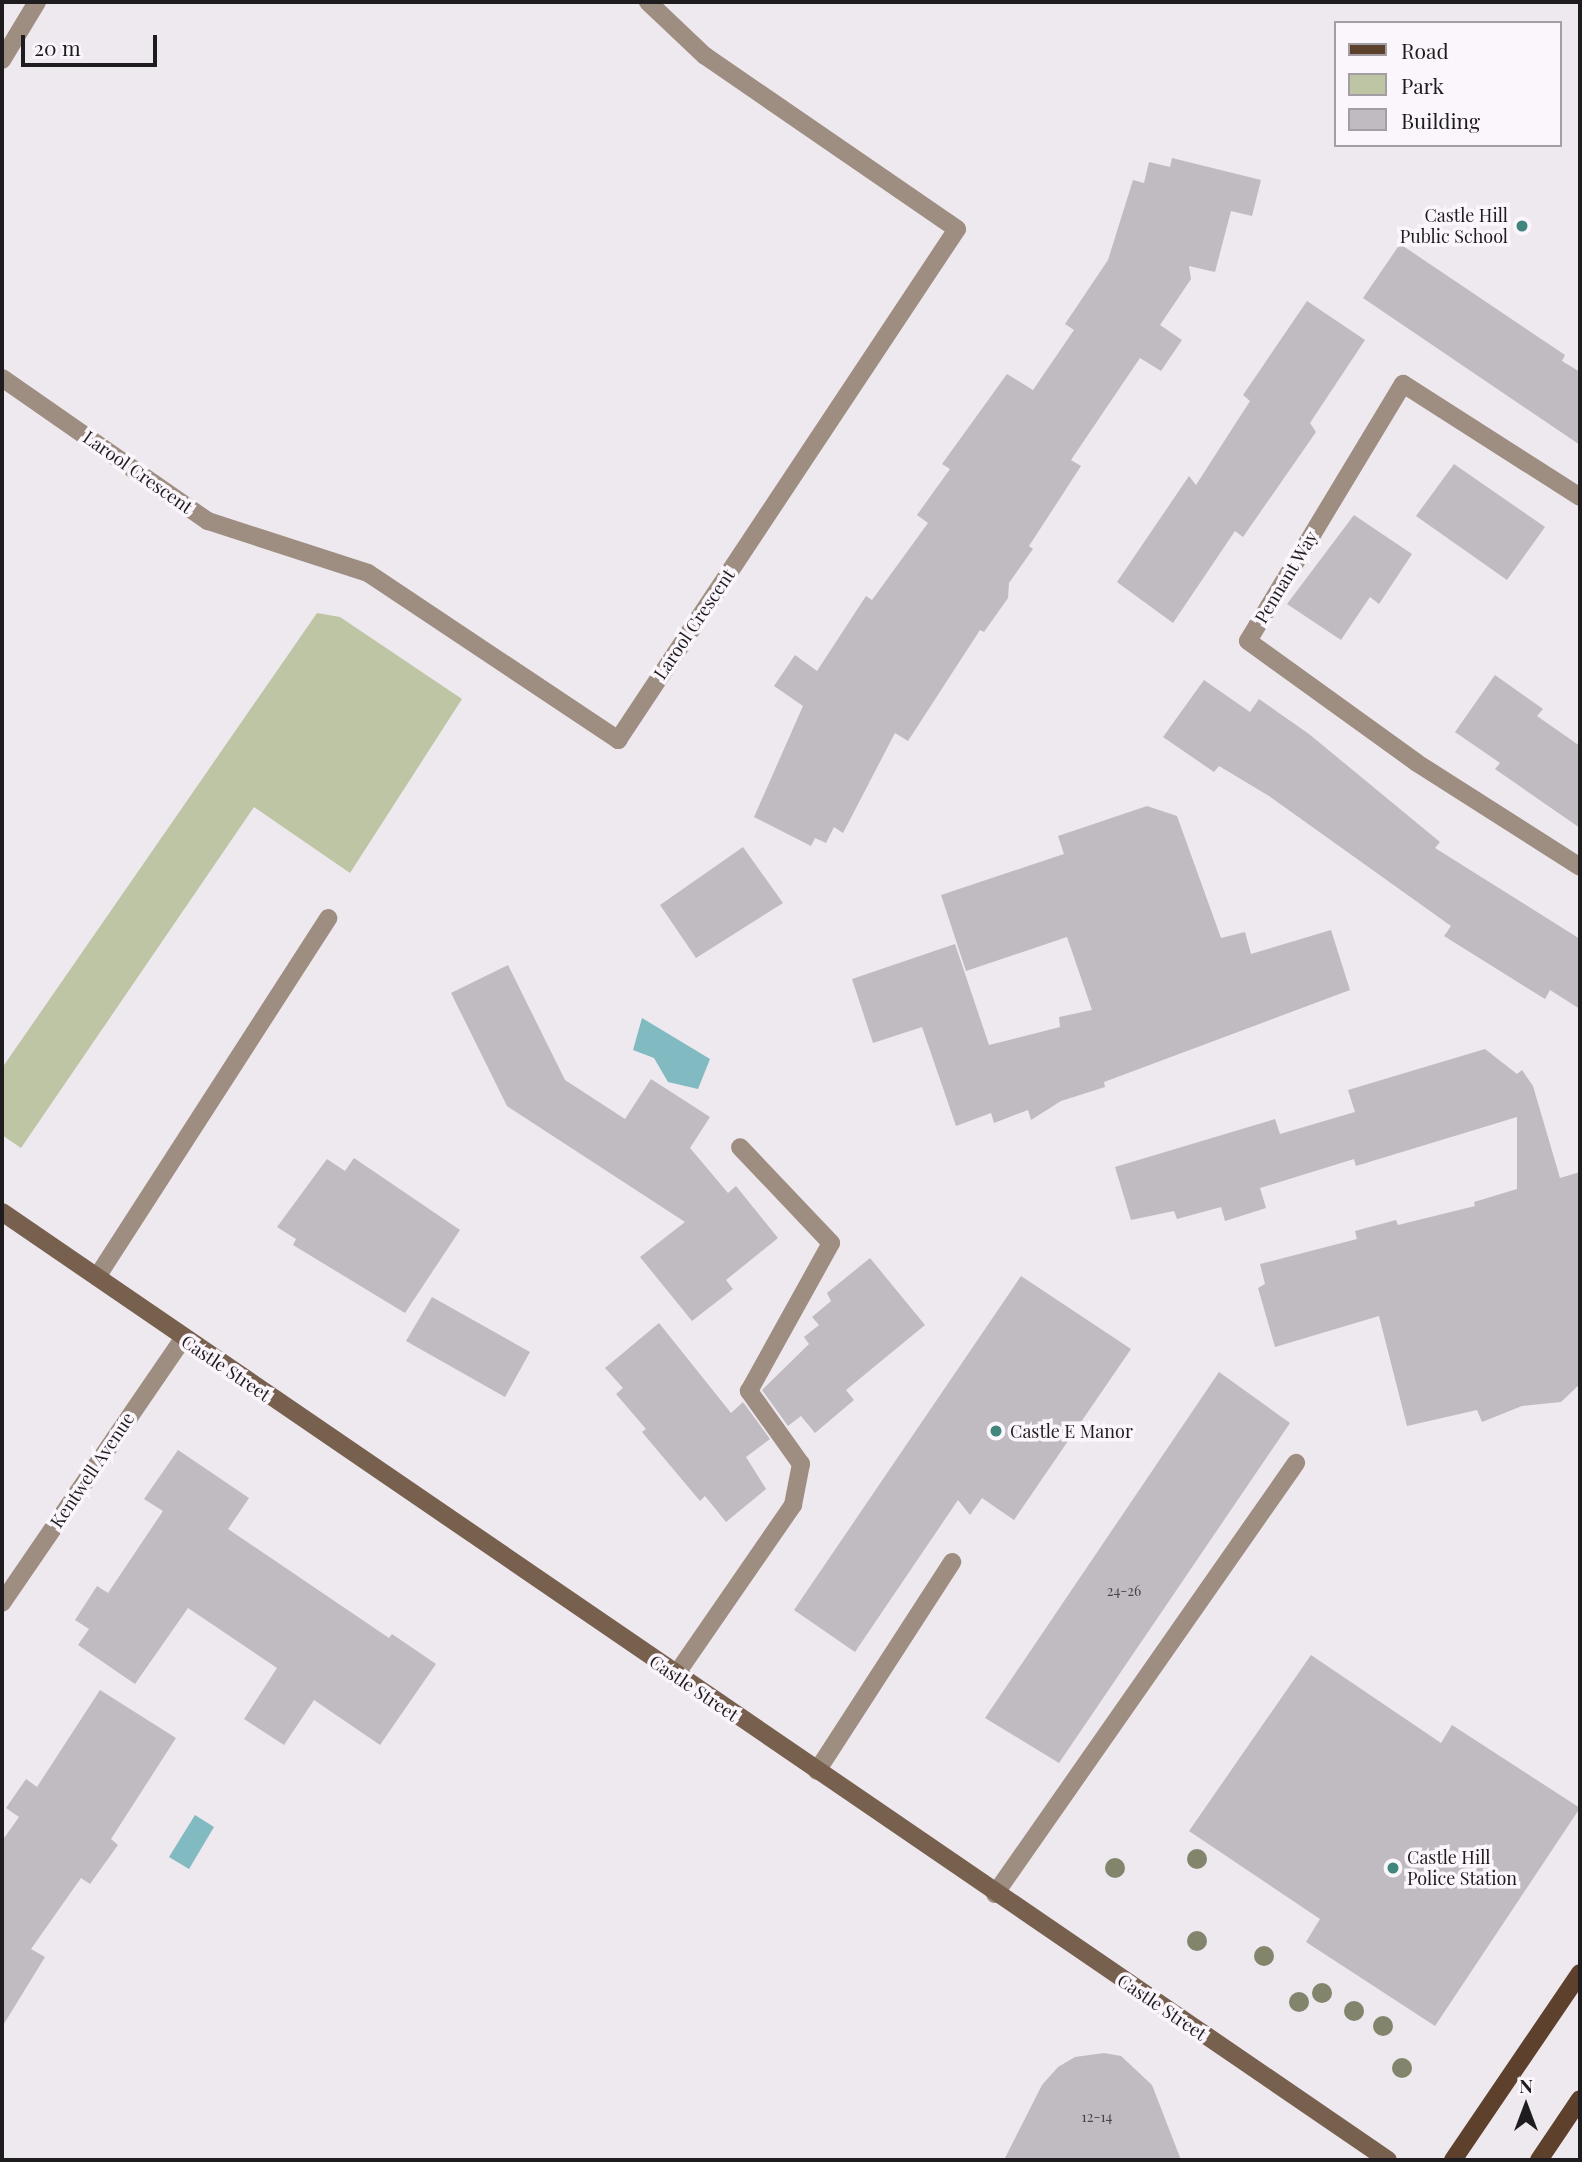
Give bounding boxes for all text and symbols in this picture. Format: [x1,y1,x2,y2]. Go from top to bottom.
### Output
scale bar [24,21,161,65]
legend [1334,21,1561,147]
text: 20 m [34,33,81,61]
text: Road [1401,36,1449,64]
text: Park [1401,71,1444,99]
text: Building [1401,106,1480,134]
place label: Castle Hill Public School [1400,205,1508,248]
marker: Castle Hill Public School [1514,218,1530,234]
street label: Larool Crescent [79,426,197,518]
street label: Pennant Way [1250,527,1322,627]
street label: Larool Crescent [649,565,739,683]
street label: Castle Street [177,1330,275,1406]
street label: Kentwell Avenue [45,1408,139,1532]
place label: Castle E Manor [1010,1420,1133,1442]
marker: Castle E Manor [988,1423,1004,1439]
house number: 24-26 [1107,1583,1141,1599]
street label: Castle Street [645,1650,743,1726]
place label: Castle Hill Police Station [1407,1847,1517,1890]
marker: Castle Hill Police Station [1385,1860,1401,1876]
street label: Castle Street [1113,1969,1211,2045]
north arrow [1491,2071,1561,2141]
text: N [1519,2072,1533,2098]
house number: 12-14 [1082,2109,1112,2125]

